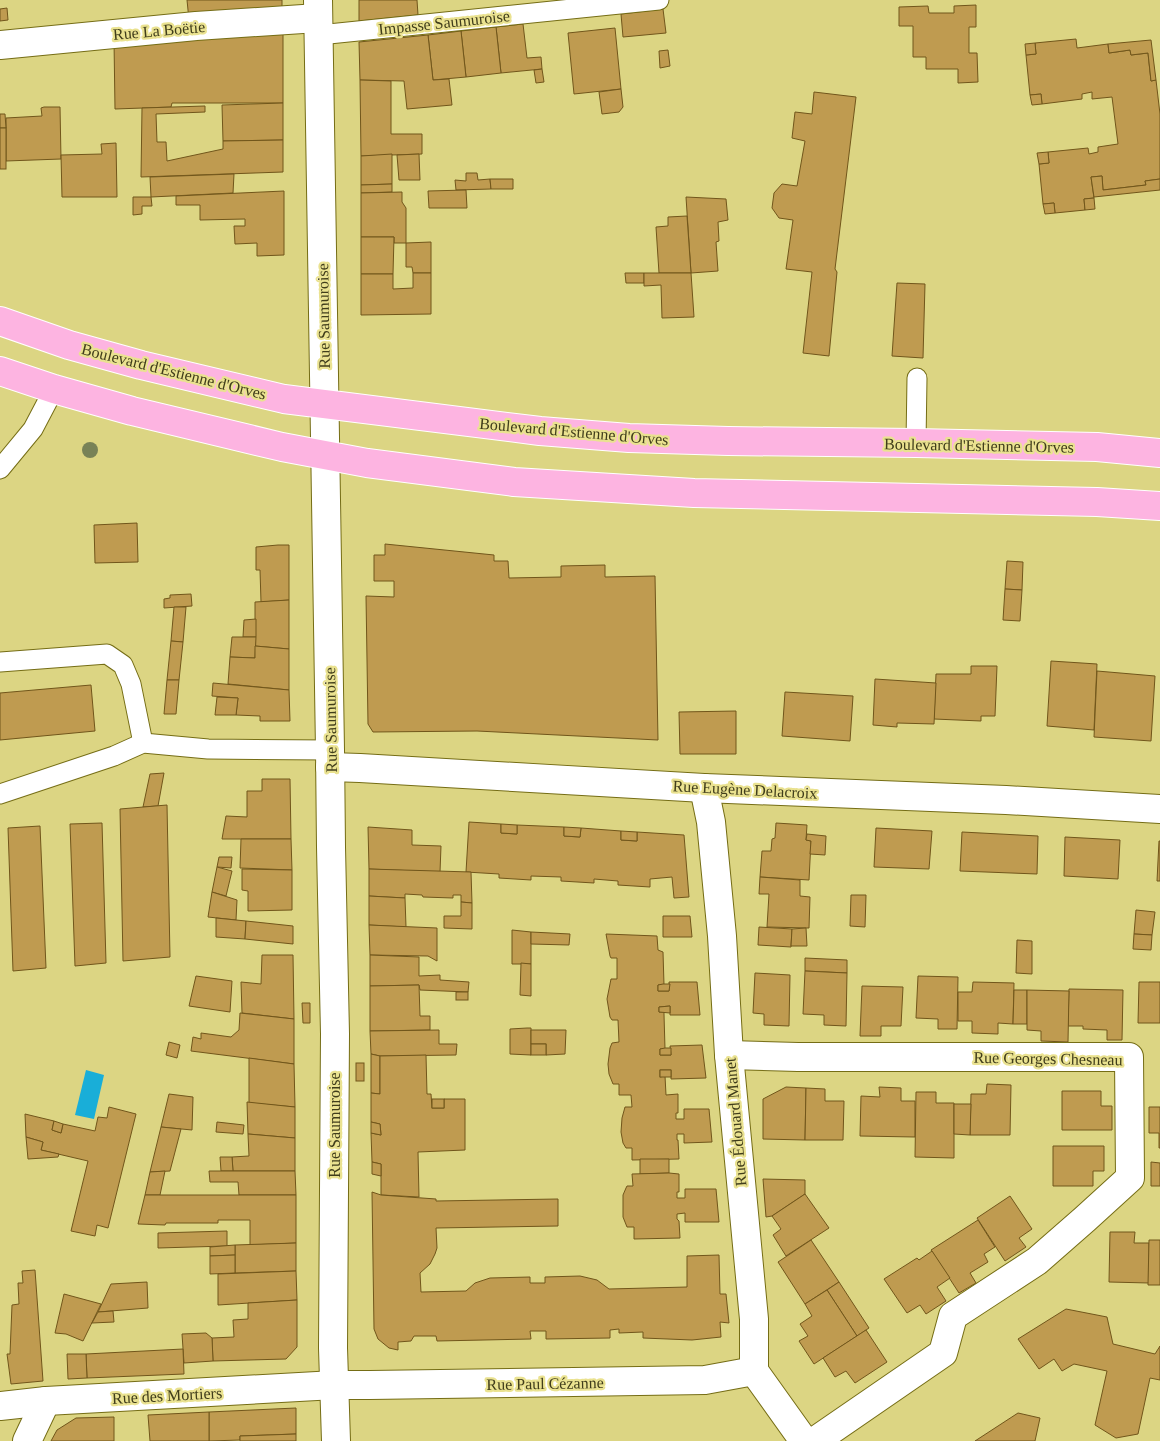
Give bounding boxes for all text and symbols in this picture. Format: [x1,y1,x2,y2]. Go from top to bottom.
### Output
street label: Impasse Saumuroise [378,7,511,39]
street label: Rue La Boëtie [112,18,206,43]
street label: Rue Saumuroise [314,263,333,369]
street label: Boulevard d'Estienne d'Orves [80,340,268,403]
street label: Boulevard d'Estienne d'Orves [479,415,669,448]
street label: Boulevard d'Estienne d'Orves [884,435,1074,456]
street label: Rue Saumuroise [321,667,340,773]
street label: Rue Eugène Delacroix [672,777,818,803]
street label: Rue Georges Chesneau [973,1049,1123,1069]
street label: Rue Édouard Manet [720,1056,750,1187]
street label: Rue Saumuroise [326,1072,343,1178]
street label: Rue Paul Cézanne [486,1374,604,1393]
street label: Rue des Mortiers [112,1384,222,1407]

